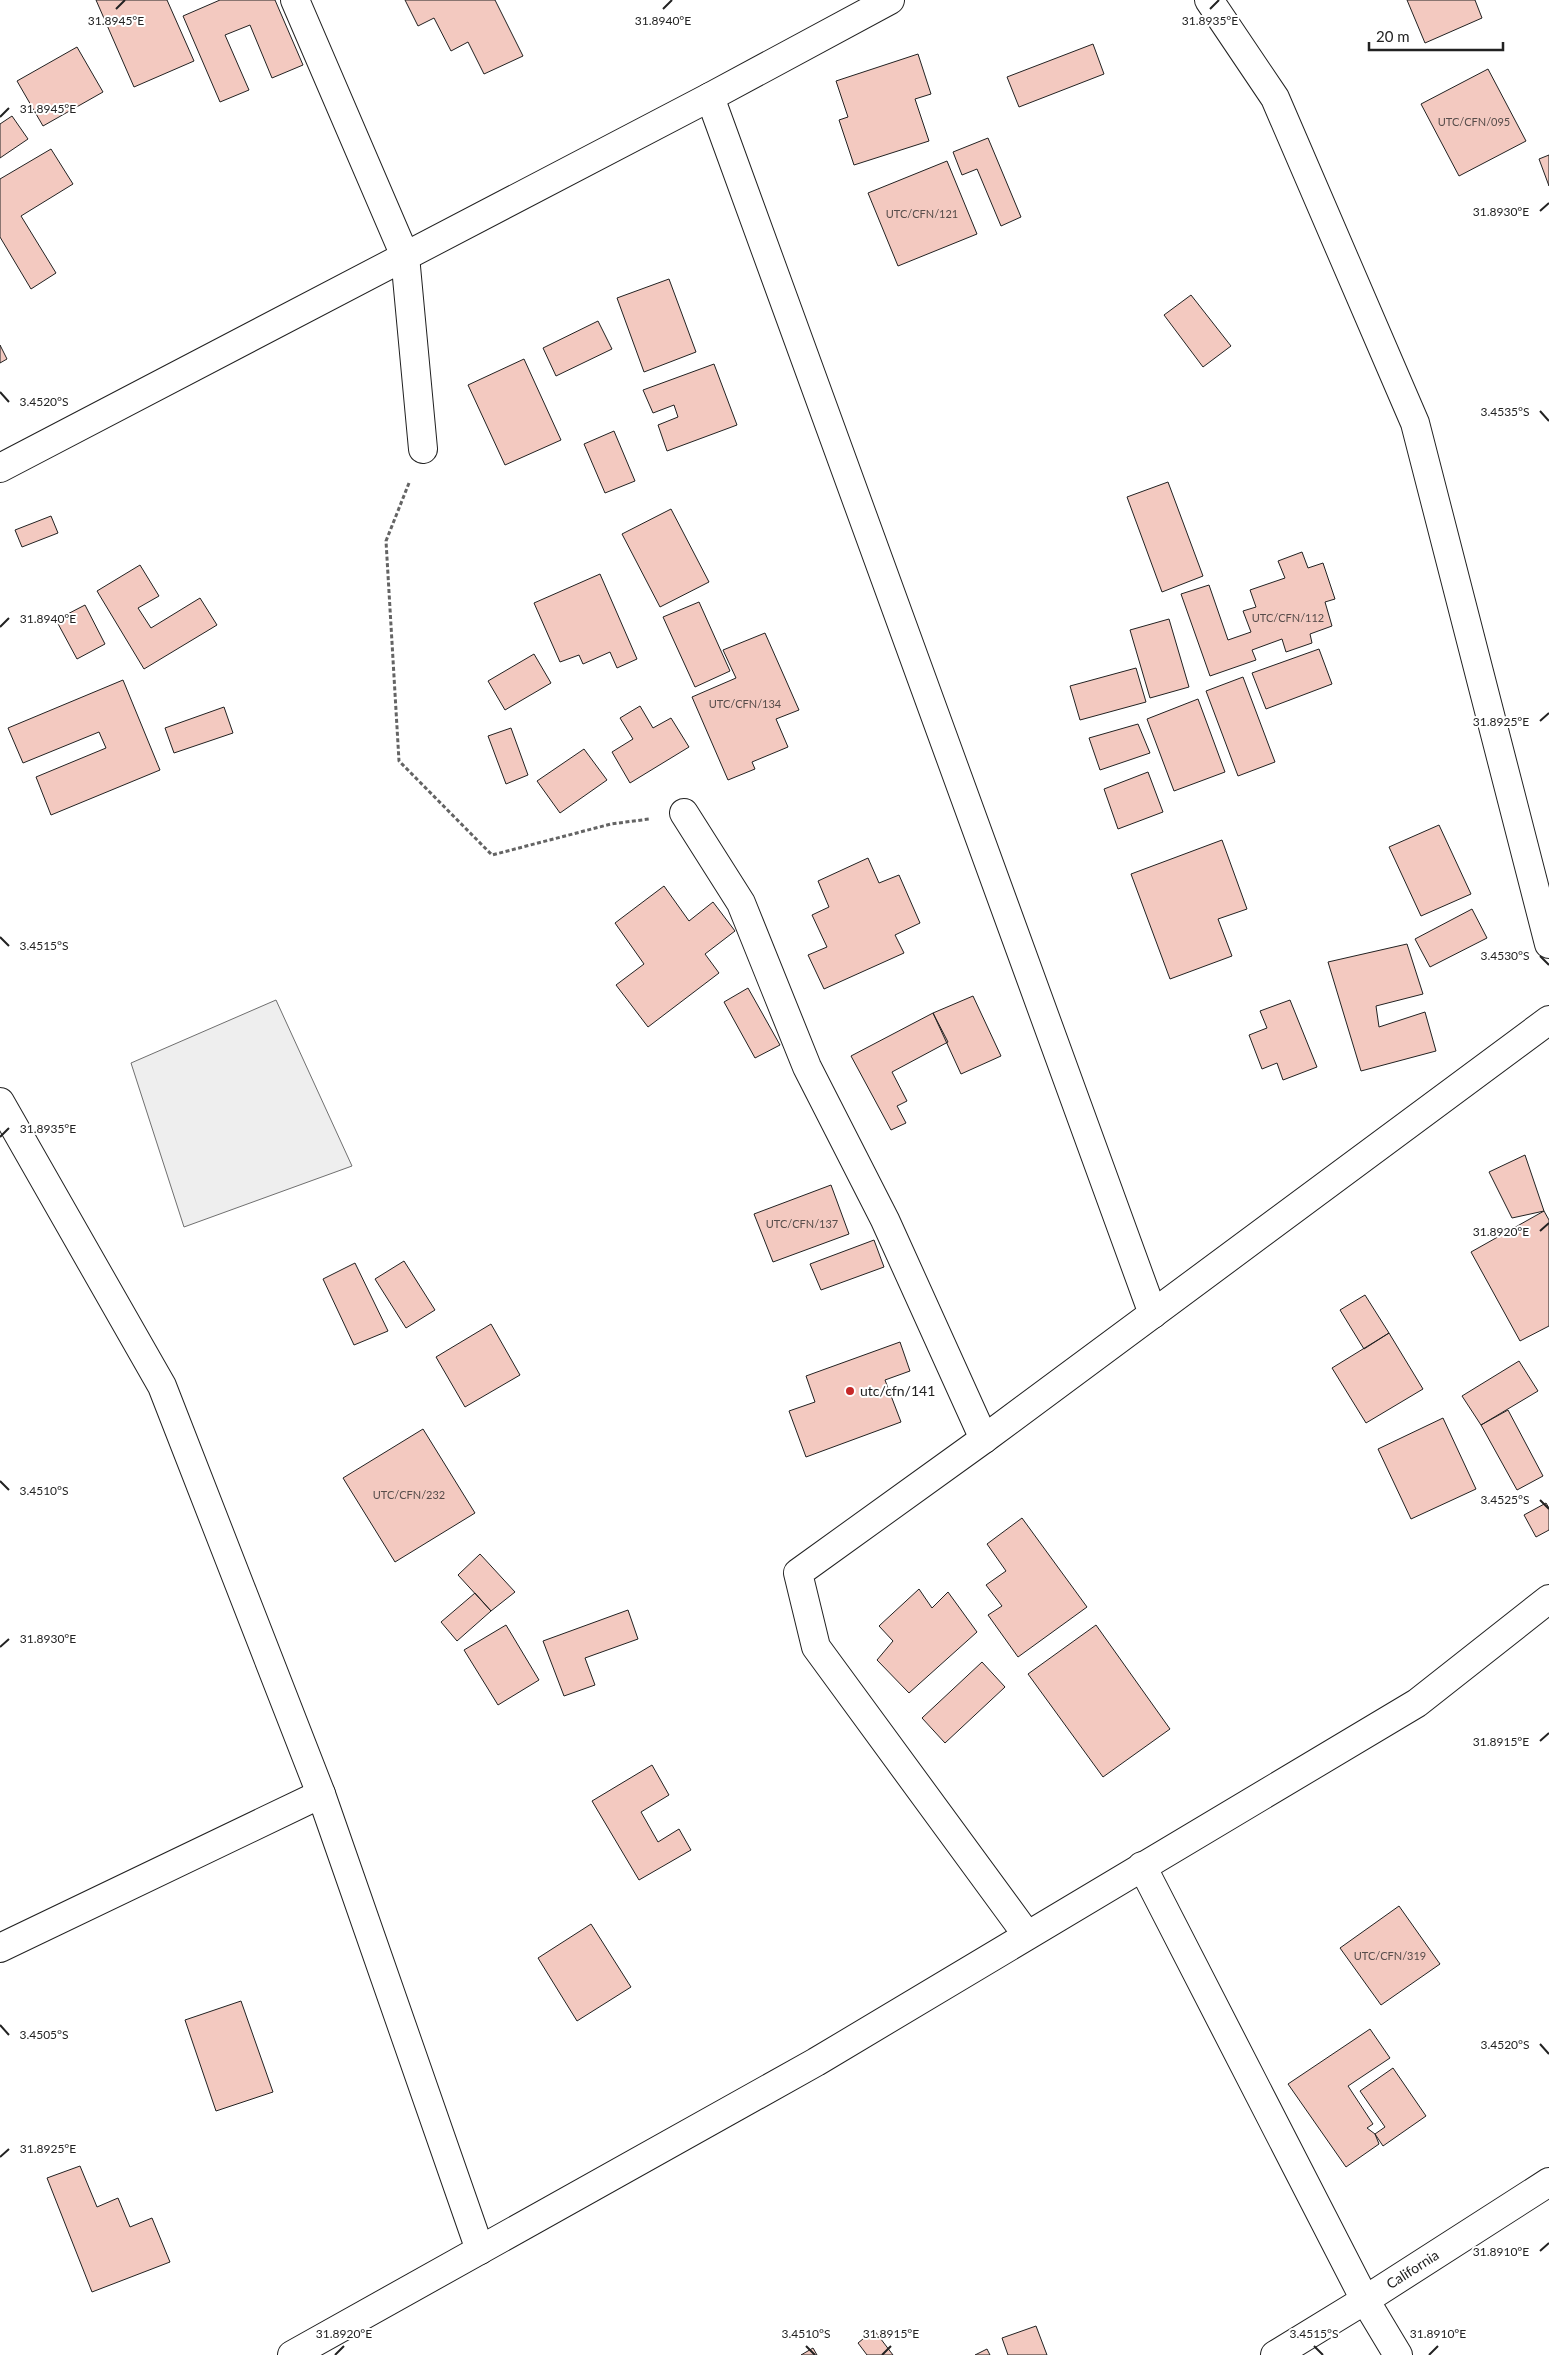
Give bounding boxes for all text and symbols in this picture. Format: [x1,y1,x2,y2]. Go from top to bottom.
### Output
text: 31.8945°E [88,13,144,28]
text: 31.8940°E [635,13,691,28]
text: 31.8935°E [1182,13,1238,28]
scale bar [1369,20,1503,52]
text: 20 m [1376,27,1410,45]
text: 31.8945°E [20,101,76,116]
house number: UTC/CFN/095 [1438,115,1510,128]
text: 31.8930°E [1473,204,1529,219]
house number: UTC/CFN/121 [886,207,958,220]
text: 3.4520°S [19,394,69,409]
text: 3.4535°S [1480,404,1530,419]
text: 31.8940°E [20,611,76,626]
house number: UTC/CFN/112 [1252,611,1324,624]
house number: UTC/CFN/134 [709,697,782,710]
text: 31.8925°E [1473,714,1529,729]
text: 3.4515°S [19,938,69,953]
text: 3.4530°S [1480,948,1530,963]
text: 31.8935°E [20,1121,76,1136]
house number: UTC/CFN/137 [766,1217,838,1230]
text: 31.8920°E [1473,1224,1529,1239]
place label: utc/cfn/141 [860,1382,935,1399]
marker: utc/cfn/141 [844,1385,856,1397]
text: 3.4510°S [19,1483,69,1498]
house number: UTC/CFN/232 [373,1488,445,1501]
text: 3.4525°S [1480,1492,1530,1507]
text: 31.8930°E [20,1631,76,1646]
text: 31.8915°E [1473,1734,1529,1749]
house number: UTC/CFN/319 [1354,1949,1426,1962]
text: 3.4505°S [19,2027,69,2042]
text: 3.4520°S [1480,2037,1530,2052]
text: 31.8925°E [20,2141,76,2156]
text: 31.8910°E [1473,2244,1529,2259]
street label: California [1383,2246,1442,2292]
text: 31.8920°E [316,2326,372,2341]
text: 3.4510°S [781,2326,831,2341]
text: 31.8915°E [863,2326,919,2341]
text: 3.4515°S [1289,2326,1339,2341]
text: 31.8910°E [1410,2326,1466,2341]

